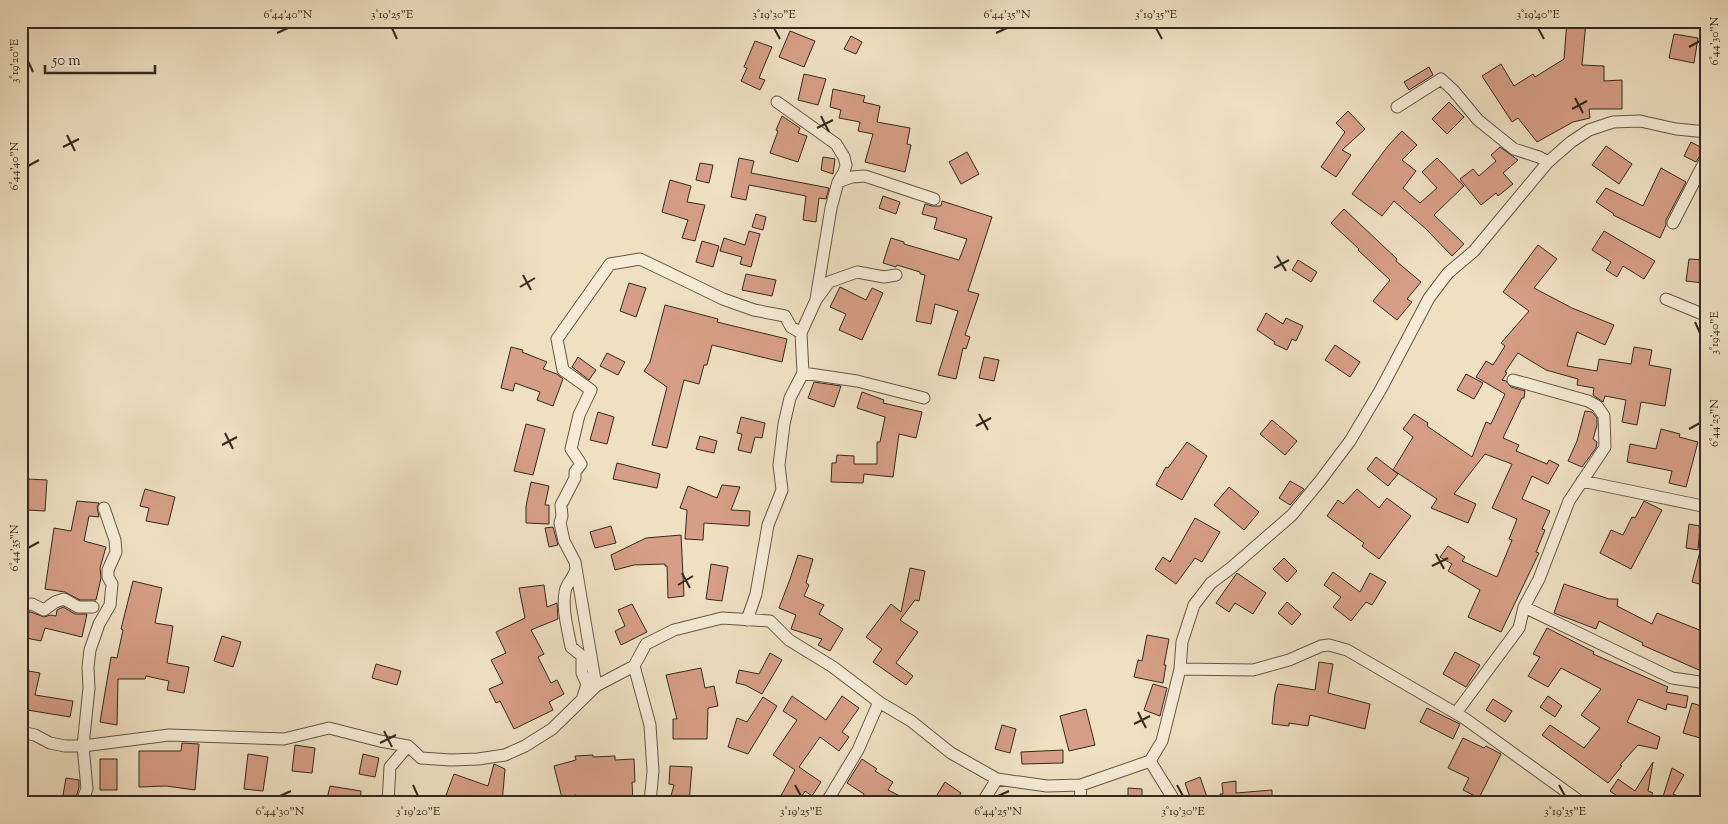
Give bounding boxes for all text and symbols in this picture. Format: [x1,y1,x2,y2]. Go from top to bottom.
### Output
text: 6°44'40"N [264,6,313,24]
text: 3°19'25"E [371,6,414,24]
text: 3°19'30"E [752,6,797,24]
text: 6°44'35"N [983,6,1031,24]
text: 3°19'35"E [1135,6,1178,24]
text: 3°19'40"E [1516,6,1561,24]
text: 6°44'30"N [1706,16,1724,65]
text: 3°19'20"E [6,38,24,83]
scale bar [45,42,155,74]
text: 50 m [51,51,81,72]
text: 6°44'40"N [6,141,24,190]
text: 3°19'40"E [1706,310,1724,355]
text: 6°44'25"N [1706,399,1724,447]
text: 6°44'35"N [6,524,24,572]
text: 6°44'30"N [256,803,305,821]
text: 3°19'20"E [396,803,441,821]
text: 3°19'25"E [780,803,823,821]
text: 6°44'25"N [974,803,1022,821]
text: 3°19'30"E [1161,803,1206,821]
text: 3°19'35"E [1544,803,1587,821]

